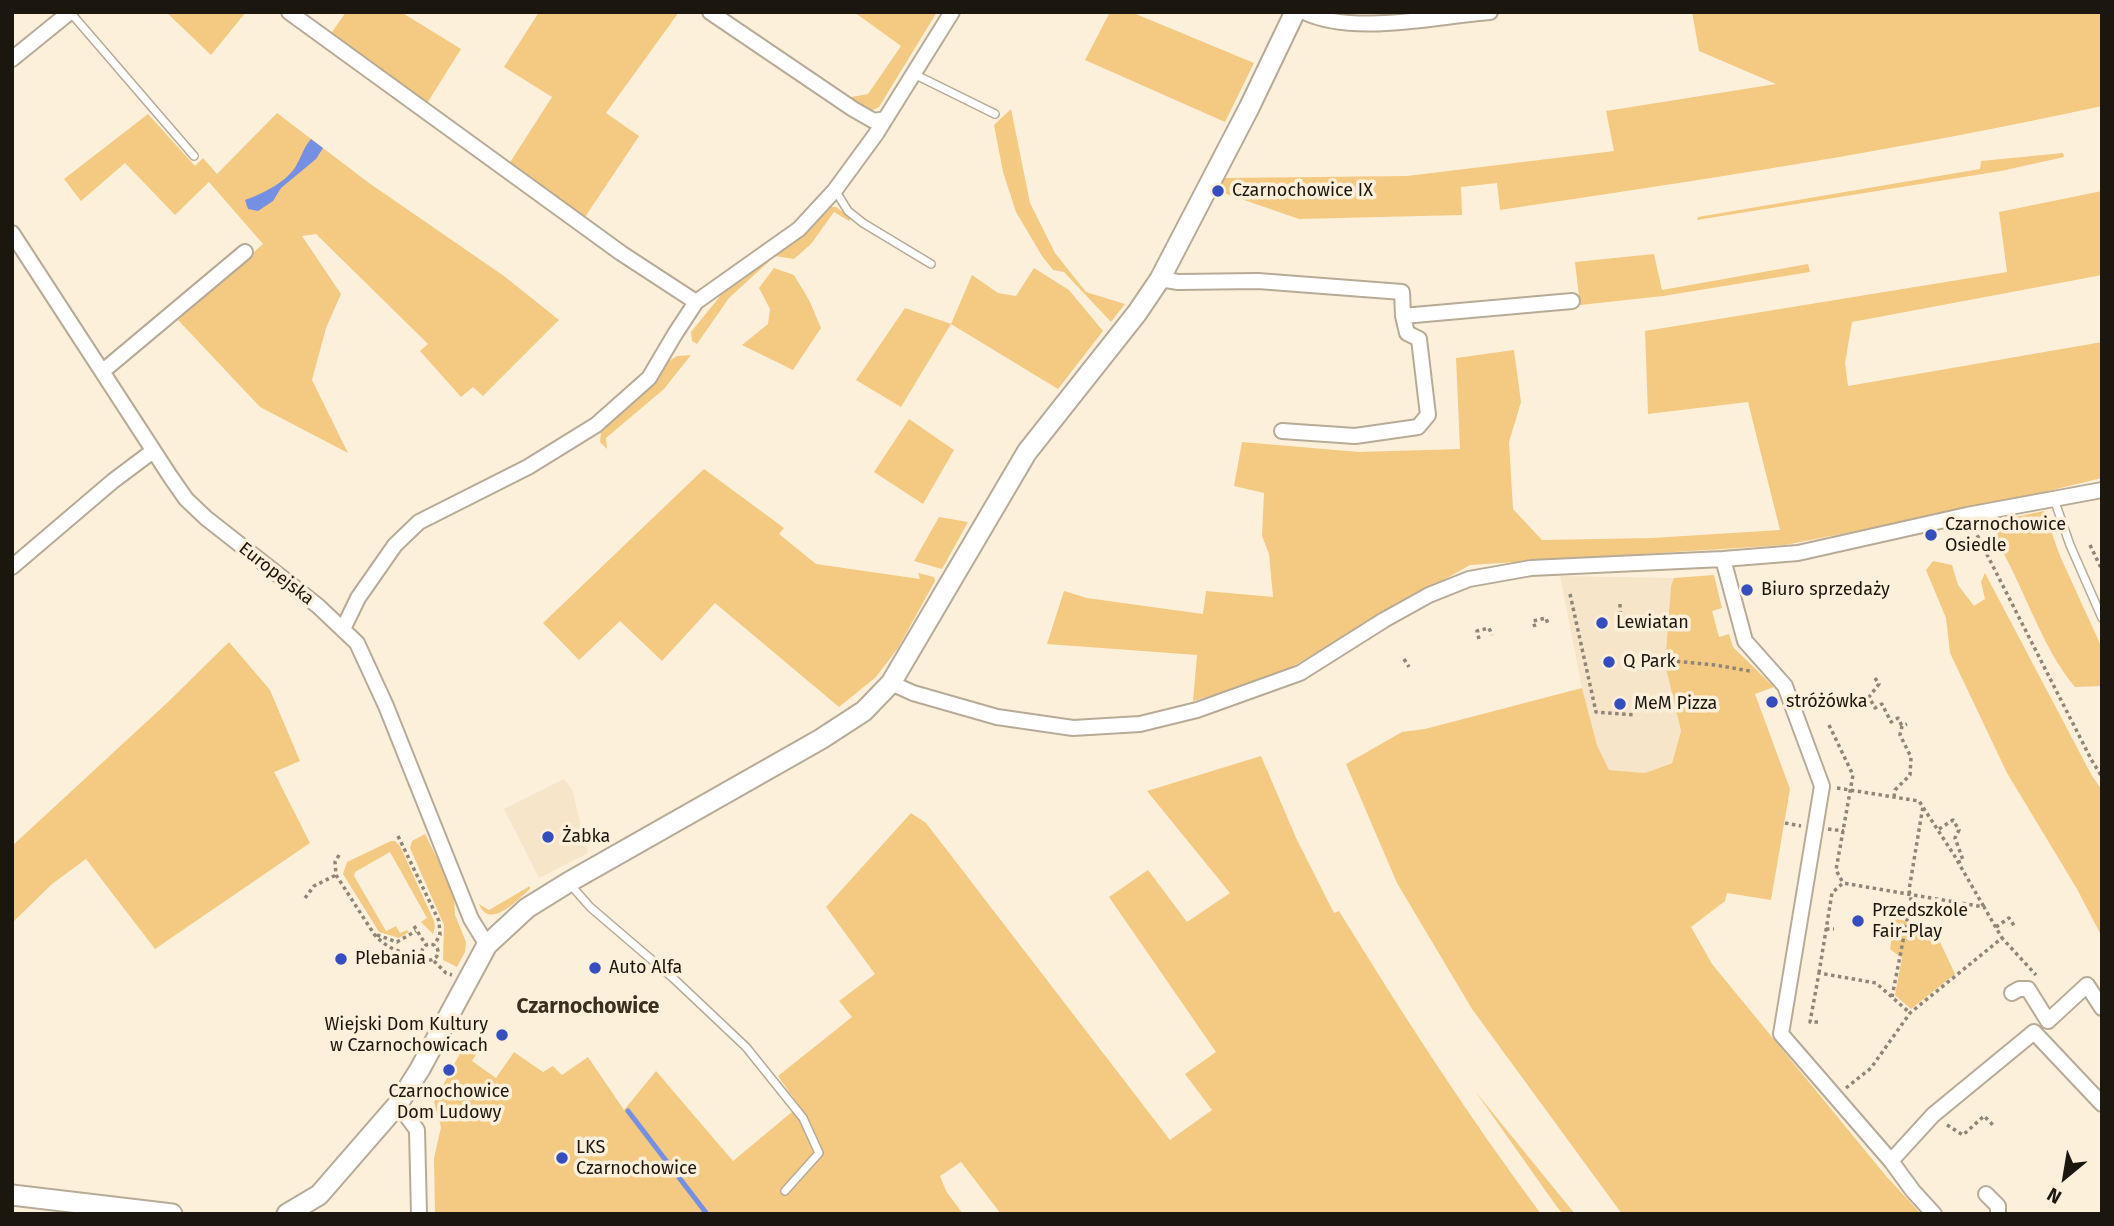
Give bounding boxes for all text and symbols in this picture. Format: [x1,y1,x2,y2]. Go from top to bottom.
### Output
place label: Czarnochowice IX [1232,180,1373,202]
marker: Czarnochowice IX [1210,183,1226,199]
place label: Czarnochowice Osiedle [1945,514,2066,556]
marker: Czarnochowice Osiedle [1923,527,1939,543]
street label: Europejska [234,538,318,610]
place label: Biuro sprzedaży [1761,579,1890,601]
marker: Biuro sprzedaży [1739,582,1755,598]
place label: Lewiatan [1616,612,1689,634]
marker: Lewiatan [1594,615,1610,631]
place label: Q Park [1623,651,1676,673]
marker: Q Park [1601,654,1617,670]
place label: stróżówka [1786,691,1868,713]
place label: MeM Pizza [1634,693,1717,715]
marker: stróżówka [1764,694,1780,710]
marker: MeM Pizza [1612,696,1628,712]
place label: Żabka [562,826,610,848]
marker: Żabka [540,829,556,845]
place label: Przedszkole Fair-Play [1872,900,1968,942]
marker: Przedszkole Fair-Play [1850,913,1866,929]
place label: Plebania [355,948,426,970]
marker: Plebania [333,951,349,967]
place label: Auto Alfa [609,957,682,979]
marker: Auto Alfa [587,960,603,976]
district label: Czarnochowice [517,994,659,1020]
place label: Wiejski Dom Kultury w Czarnochowicach [324,1014,488,1056]
marker: Wiejski Dom Kultury w Czarnochowicach [494,1027,510,1043]
marker: Czarnochowice Dom Ludowy [441,1062,457,1078]
place label: Czarnochowice Dom Ludowy [388,1081,510,1124]
place label: LKS Czarnochowice [576,1137,697,1180]
north arrow [2030,1142,2100,1212]
marker: LKS Czarnochowice [554,1150,570,1166]
text: N [2043,1183,2065,1209]

